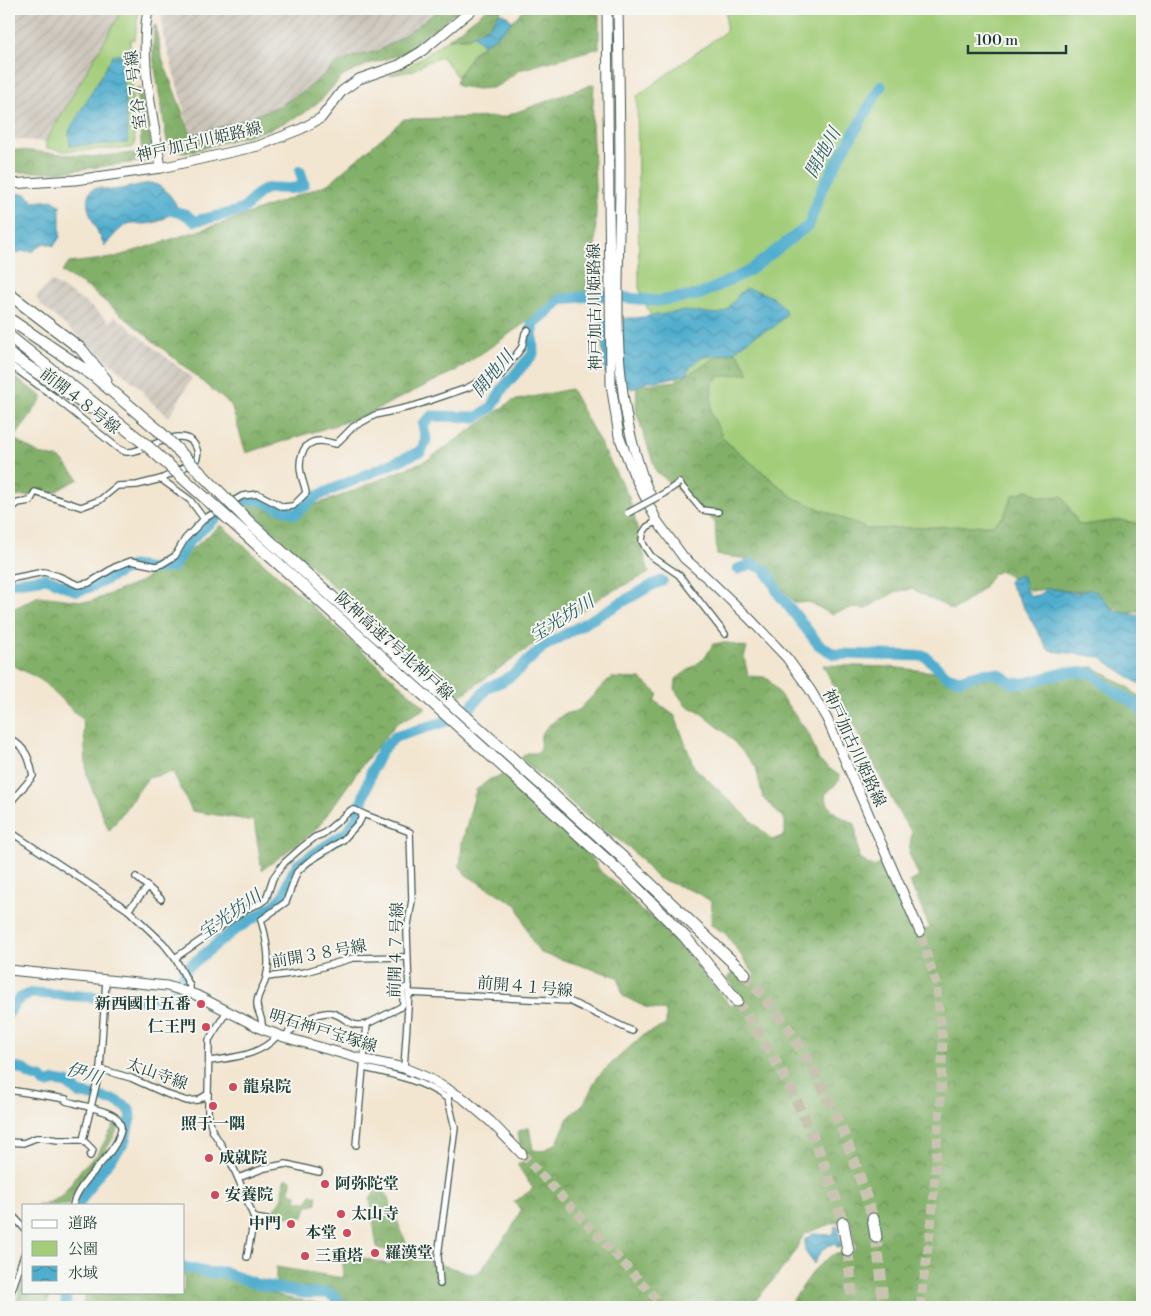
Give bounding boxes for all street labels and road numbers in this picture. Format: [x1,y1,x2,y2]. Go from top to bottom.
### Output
street label: 室谷７号線 [121,49,151,131]
street label: 神戸加古川姫路線 [134,118,264,166]
street label: 神戸加古川姫路線 [584,243,606,371]
street label: 前開４８号線 [36,364,124,438]
street label: 阪神高速7号北神戸線 [331,588,457,704]
street label: 神戸加古川姫路線 [818,686,890,810]
street label: 前開４７号線 [384,902,408,998]
street label: 前開３８号線 [270,936,368,972]
street label: 前開４１号線 [476,973,574,1001]
street label: 明石神戸宝塚線 [267,1005,379,1057]
street label: 太山寺線 [124,1054,190,1094]

